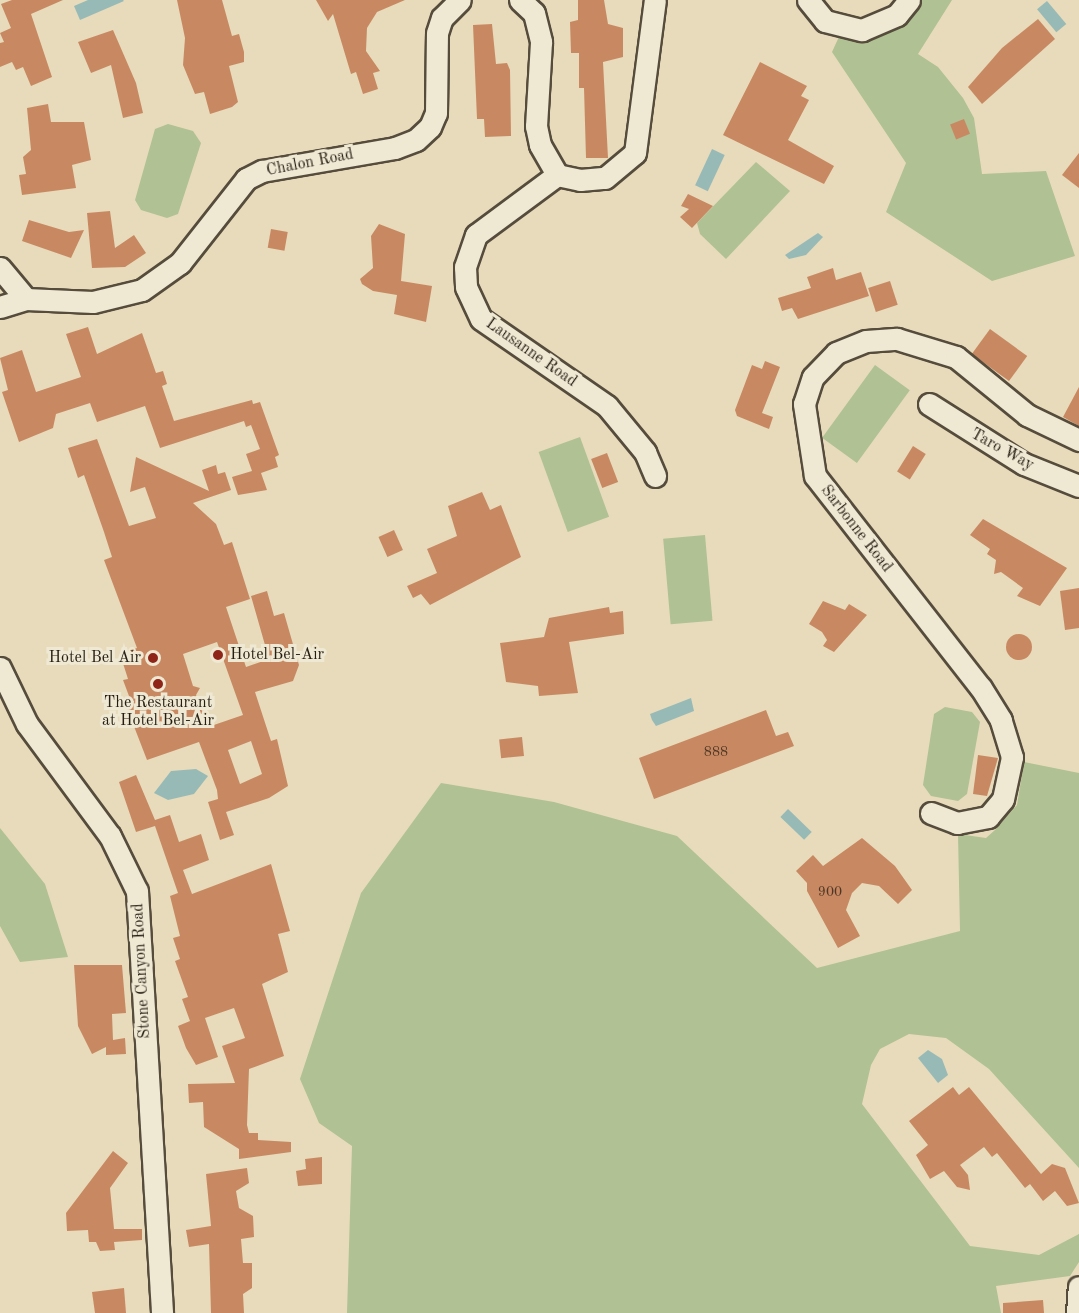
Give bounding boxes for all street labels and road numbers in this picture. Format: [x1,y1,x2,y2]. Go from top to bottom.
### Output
street label: Chalon Road [265,145,355,181]
street label: Lausanne Road [482,315,580,391]
street label: Taro Way [967,425,1037,475]
street label: Sarbonne Road [816,482,896,576]
street label: Stone Canyon Road [129,903,155,1039]

